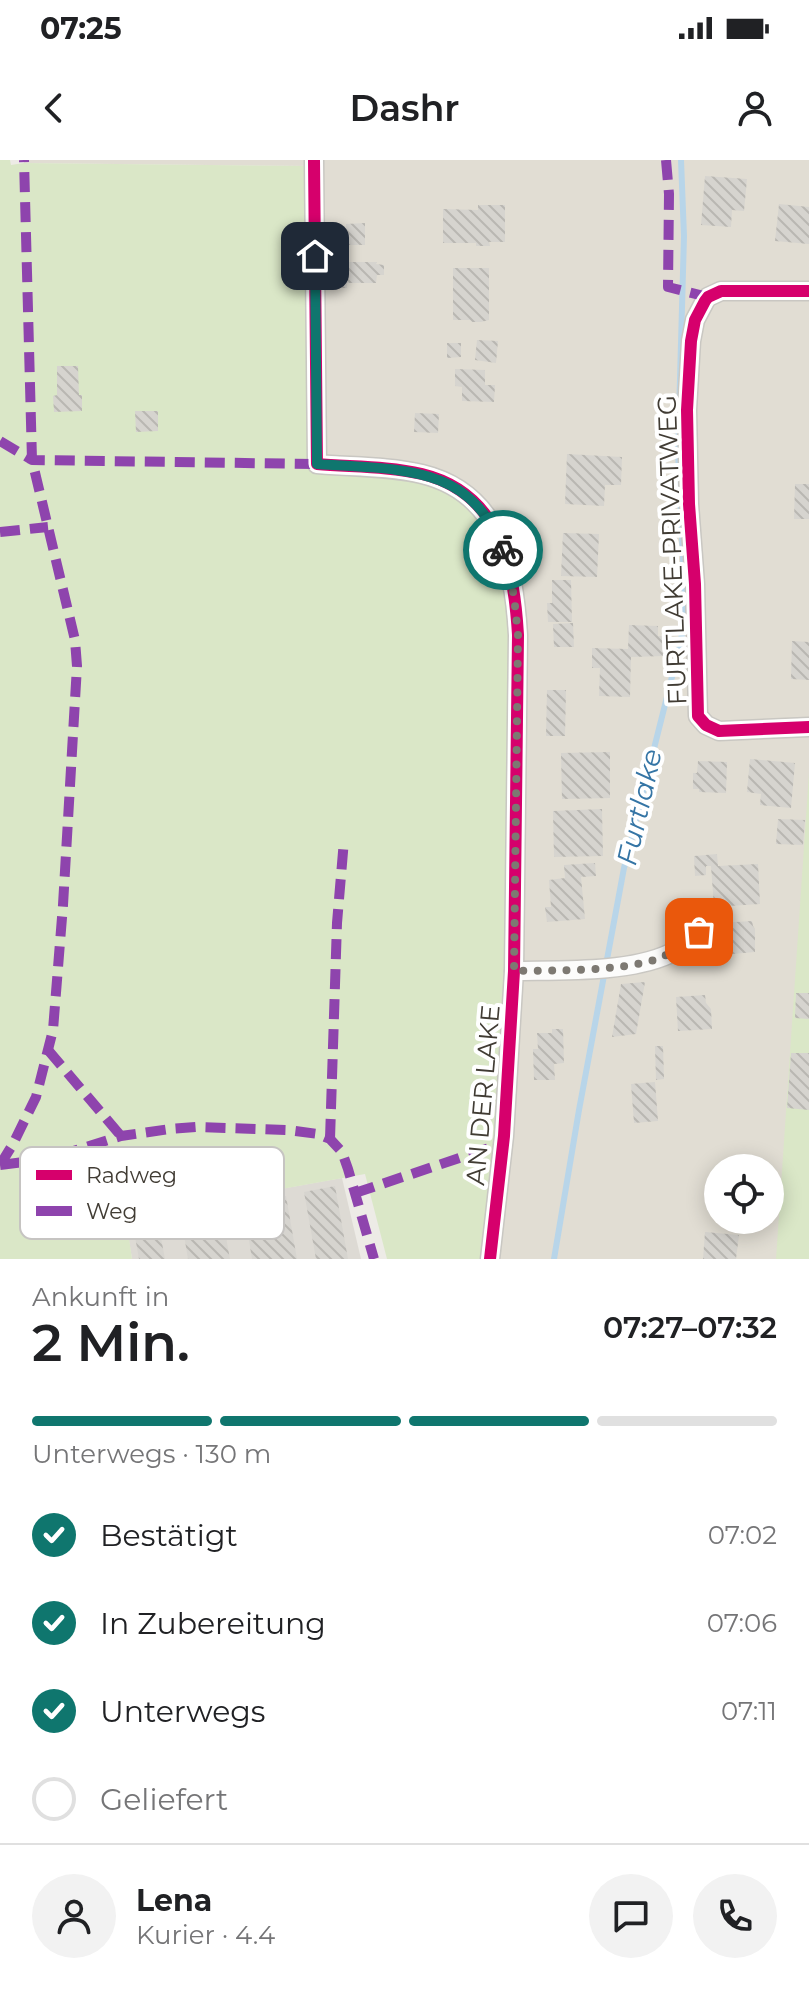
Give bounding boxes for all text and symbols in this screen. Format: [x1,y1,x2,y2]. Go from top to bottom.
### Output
text: 07:25 [40,10,122,47]
icon: back [32,86,76,130]
text: Dashr [350,86,459,130]
icon: person [733,86,777,130]
pin [281,222,349,290]
icon: home [293,234,337,278]
street label: FURTLAKE-PRIVATWEG [651,394,693,706]
courier [463,510,543,590]
icon: bike [481,528,525,572]
water label: Furtlake [609,745,669,869]
pin [665,898,733,966]
icon: bag [677,910,721,954]
street label: AN DER LAKE [459,1003,507,1187]
legend [20,1147,284,1239]
map controls [704,1154,784,1234]
button: locate [704,1154,784,1234]
text: Radweg [86,1162,177,1189]
text: Weg [86,1198,138,1225]
text: Ankunft in [32,1281,169,1313]
text: 07:27–07:32 [603,1309,777,1346]
text: 2 Min. [32,1311,190,1374]
text: Unterwegs · 130 m [32,1438,271,1470]
icon: check [32,1513,76,1557]
text: Bestätigt [100,1517,238,1554]
text: 07:02 [708,1519,777,1551]
icon: check [32,1601,76,1645]
text: In Zubereitung [100,1605,326,1642]
text: 07:06 [707,1607,777,1639]
icon: check [32,1689,76,1733]
text: Unterwegs [100,1693,265,1730]
text: 07:11 [721,1695,777,1727]
text: Geliefert [100,1781,228,1818]
button: person [32,1874,116,1958]
button: chat [589,1874,673,1958]
button: phone [693,1874,777,1958]
text: Lena [136,1882,212,1919]
text: Kurier · 4.4 [136,1919,275,1951]

